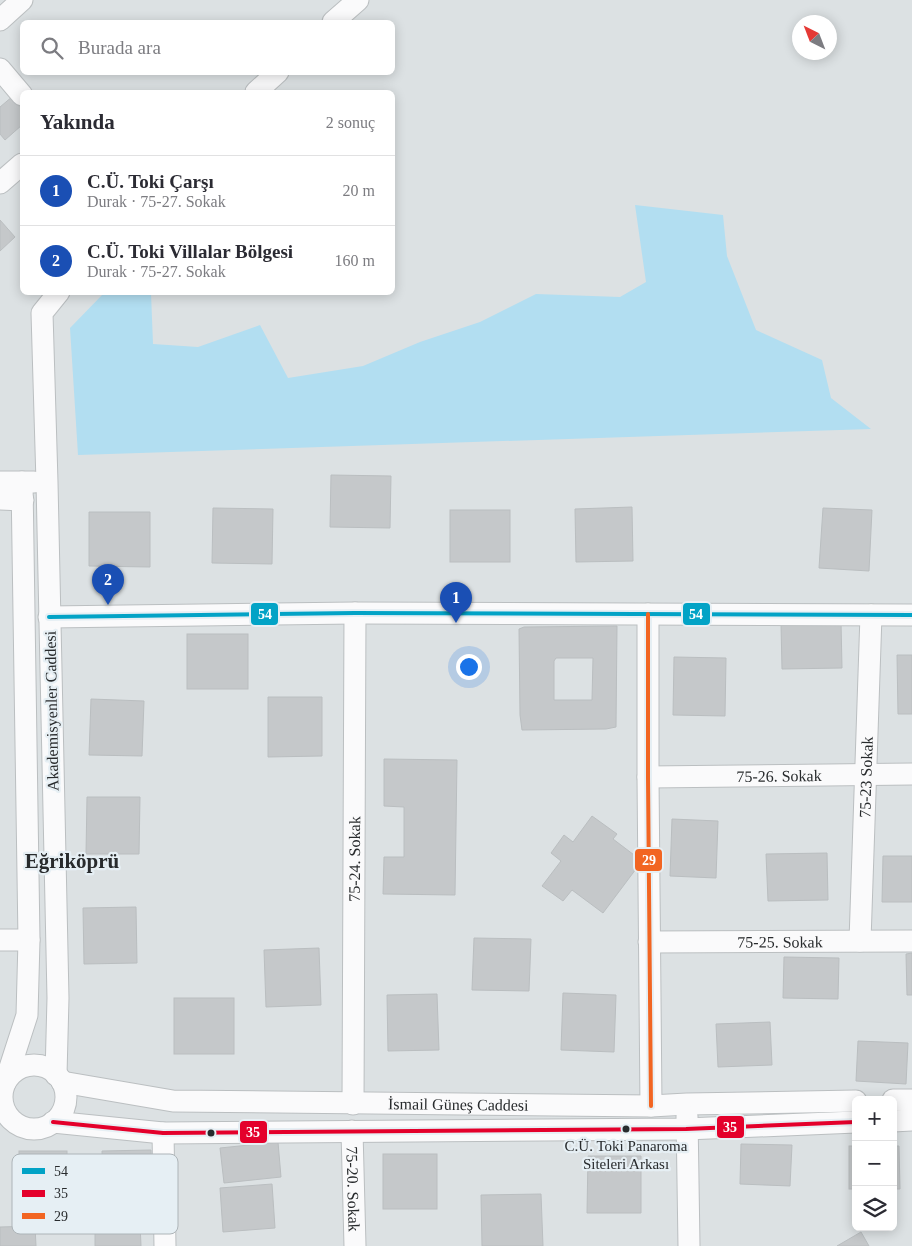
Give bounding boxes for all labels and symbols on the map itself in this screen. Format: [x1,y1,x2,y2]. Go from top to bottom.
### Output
north arrow [792,15,837,60]
pin: 2 [92,564,124,605]
pin: 1 [440,582,472,623]
line badge: 54 [250,602,279,626]
line badge: 54 [682,602,711,626]
text: 54 [258,607,272,622]
text: 54 [689,607,703,622]
street label: Akademisyenler Caddesi [42,630,62,791]
your location [456,654,482,680]
street label: 75-23 Sokak [856,736,876,818]
street label: 75-26. Sokak [736,767,822,785]
street label: 75-24. Sokak [346,816,363,902]
line badge: 29 [634,848,663,872]
district label: Eğriköprü [25,849,120,873]
text: 29 [642,853,656,868]
street label: 75-25. Sokak [737,933,823,951]
street label: İsmail Güneş Caddesi [388,1095,529,1114]
line badge: 35 [716,1115,745,1139]
line badge: 35 [239,1120,268,1144]
text: 35 [723,1120,737,1135]
marker: C.Ü. Toki Panaroma Siteleri Arkası [621,1124,631,1134]
text: 35 [246,1125,260,1140]
unlabelled marker [206,1128,216,1138]
place label: C.Ü. Toki Panaroma Siteleri Arkası [565,1138,688,1172]
street label: 75-20. Sokak [343,1146,363,1232]
legend [12,1154,178,1234]
text: 54 [54,1164,68,1179]
text: 35 [54,1186,68,1201]
text: 29 [54,1209,68,1224]

